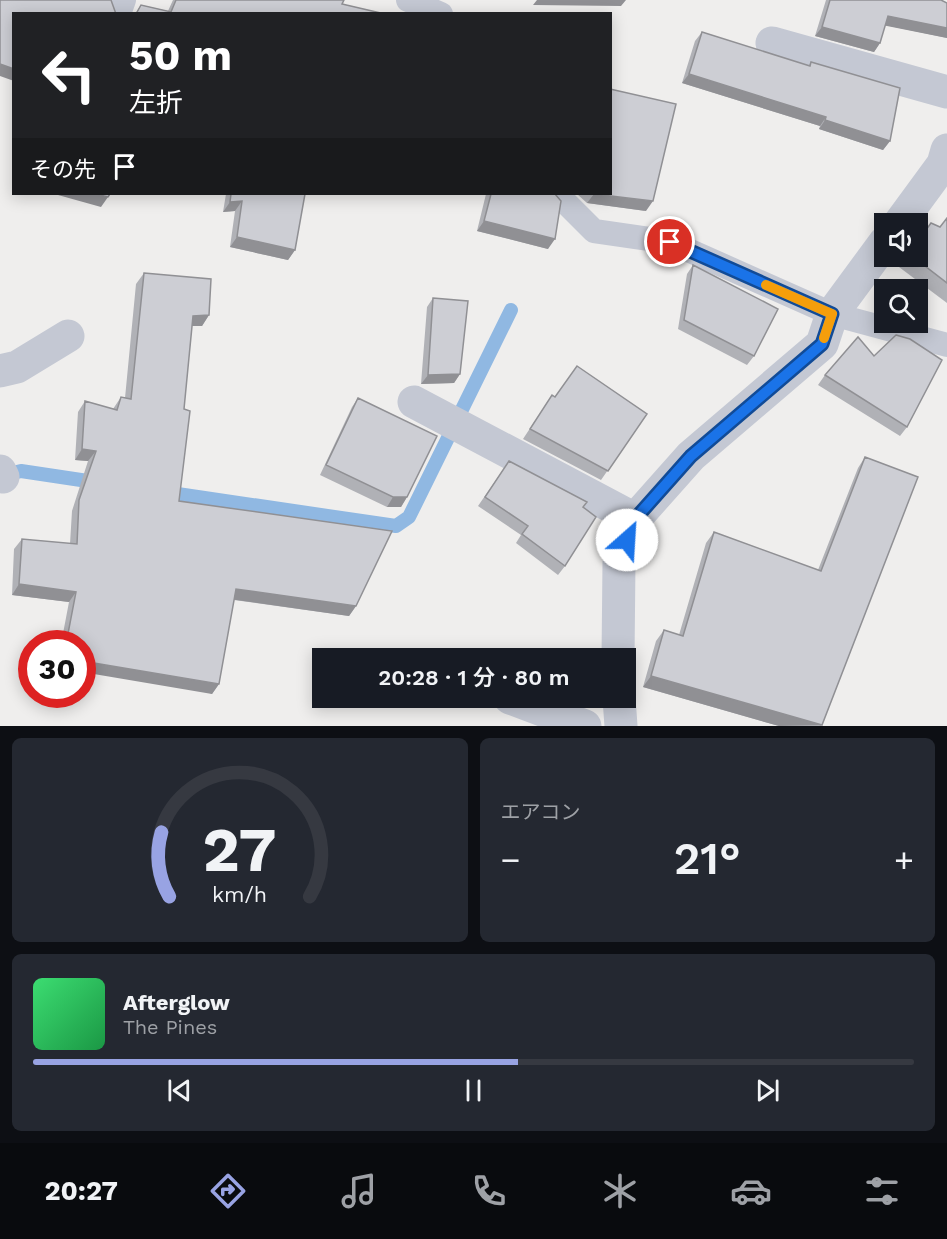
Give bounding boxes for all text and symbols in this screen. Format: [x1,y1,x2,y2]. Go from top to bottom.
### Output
text: 50 m [129,31,232,80]
icon: left [30,36,108,114]
text: 左折 [129,87,183,119]
icon: arrive [108,150,141,183]
text: その先 [30,157,96,182]
map controls [874,213,928,333]
button: sound [874,213,928,267]
pin [644,216,695,267]
icon: arrive [653,225,686,258]
button: search [874,279,928,333]
position arrow [595,508,659,572]
speed limit sign: 30 [18,630,96,708]
text: 20:28 · 1 分 · 80 m [378,665,570,690]
text: エアコン [501,800,581,824]
text: 27 [203,813,277,886]
text: 21° [674,832,741,885]
text: − [501,840,520,879]
text: + [894,840,914,879]
text: km/h [212,882,267,907]
text: Afterglow [123,990,230,1015]
text: The Pines [123,1015,217,1039]
icon: previous [163,1074,196,1107]
icon: pause [457,1074,490,1107]
icon: next [751,1074,784,1107]
icon: directions [207,1170,249,1212]
icon: music [338,1170,380,1212]
icon: phone [468,1170,510,1212]
icon: climate [599,1170,641,1212]
icon: car [730,1170,772,1212]
icon: filters [861,1170,903,1212]
text: 20:27 [44,1175,118,1207]

